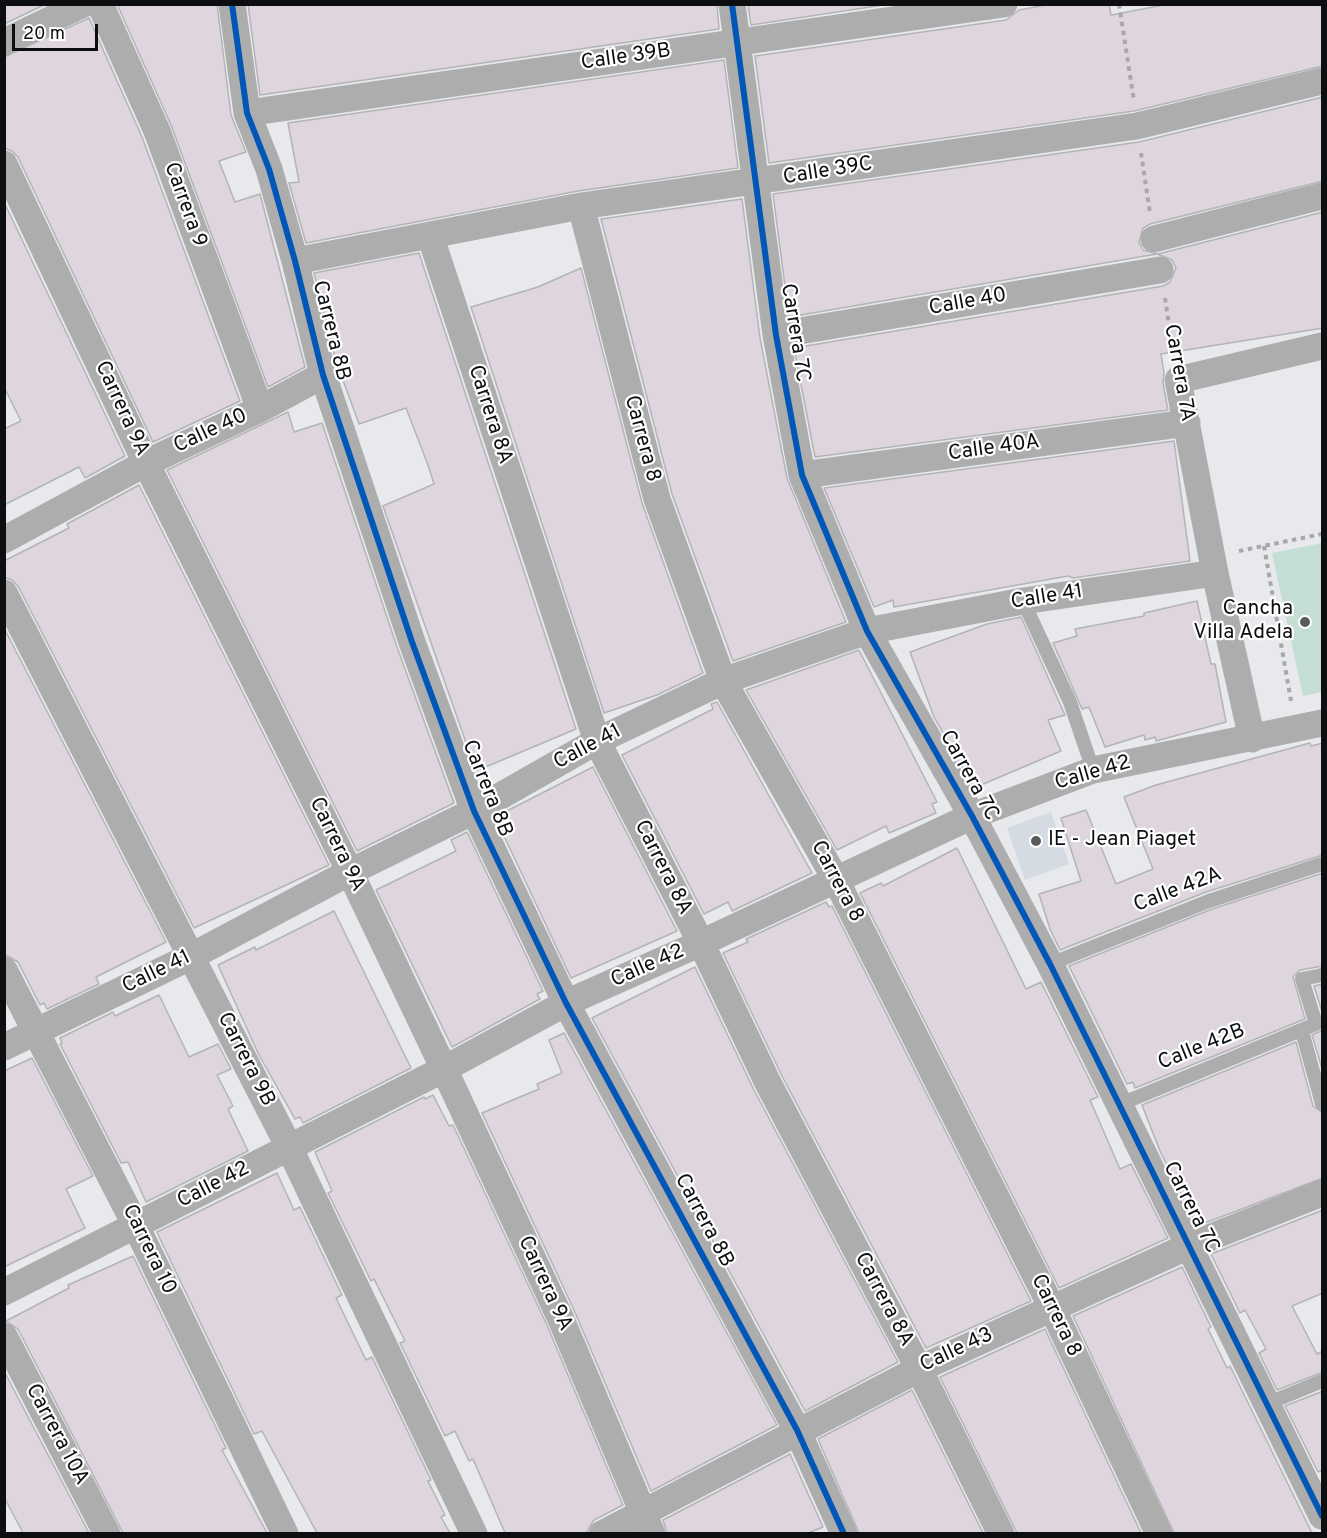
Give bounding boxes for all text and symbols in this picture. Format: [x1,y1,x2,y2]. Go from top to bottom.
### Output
scale bar [15,12,100,50]
text: 20 m [23,23,65,46]
street label: Calle 39B [579,39,673,77]
street label: Calle 39C [781,152,875,192]
street label: Carrera 9 [157,159,211,251]
street label: Carrera 8B [305,278,355,384]
street label: Carrera 7C [774,282,814,384]
street label: Calle 40 [927,284,1009,322]
street label: Carrera 7A [1157,322,1199,424]
street label: Carrera 9A [88,358,154,460]
street label: Carrera 8A [461,362,517,468]
street label: Carrera 8 [617,393,665,485]
street label: Calle 40 [170,404,252,460]
street label: Calle 40A [947,430,1041,468]
street label: Calle 41 [1009,580,1085,616]
place label: Cancha Villa Adela [1193,597,1293,647]
marker: Cancha Villa Adela [1298,615,1312,629]
street label: Calle 41 [550,720,626,776]
street label: Carrera 7C [933,726,1003,826]
street label: Carrera 8B [455,737,517,841]
street label: Calle 42 [1052,751,1134,797]
street label: Carrera 9A [302,794,370,896]
street label: Carrera 8A [627,817,697,919]
place label: IE - Jean Piaget [1048,828,1196,854]
marker: IE - Jean Piaget [1029,834,1043,848]
street label: Carrera 8 [804,837,868,927]
street label: Calle 42A [1131,863,1225,919]
street label: Calle 42 [607,940,689,994]
street label: Calle 41 [119,946,195,1000]
street label: Carrera 9B [211,1009,279,1111]
street label: Calle 42B [1155,1019,1249,1077]
street label: Calle 42 [174,1157,254,1215]
street label: Carrera 7C [1156,1158,1224,1258]
street label: Carrera 8B [668,1170,738,1272]
street label: Carrera 10 [115,1201,181,1299]
street label: Carrera 9A [511,1233,577,1335]
street label: Carrera 8A [848,1249,918,1351]
street label: Carrera 8 [1024,1271,1086,1361]
street label: Calle 43 [917,1323,997,1379]
street label: Carrera 10A [19,1380,93,1490]

